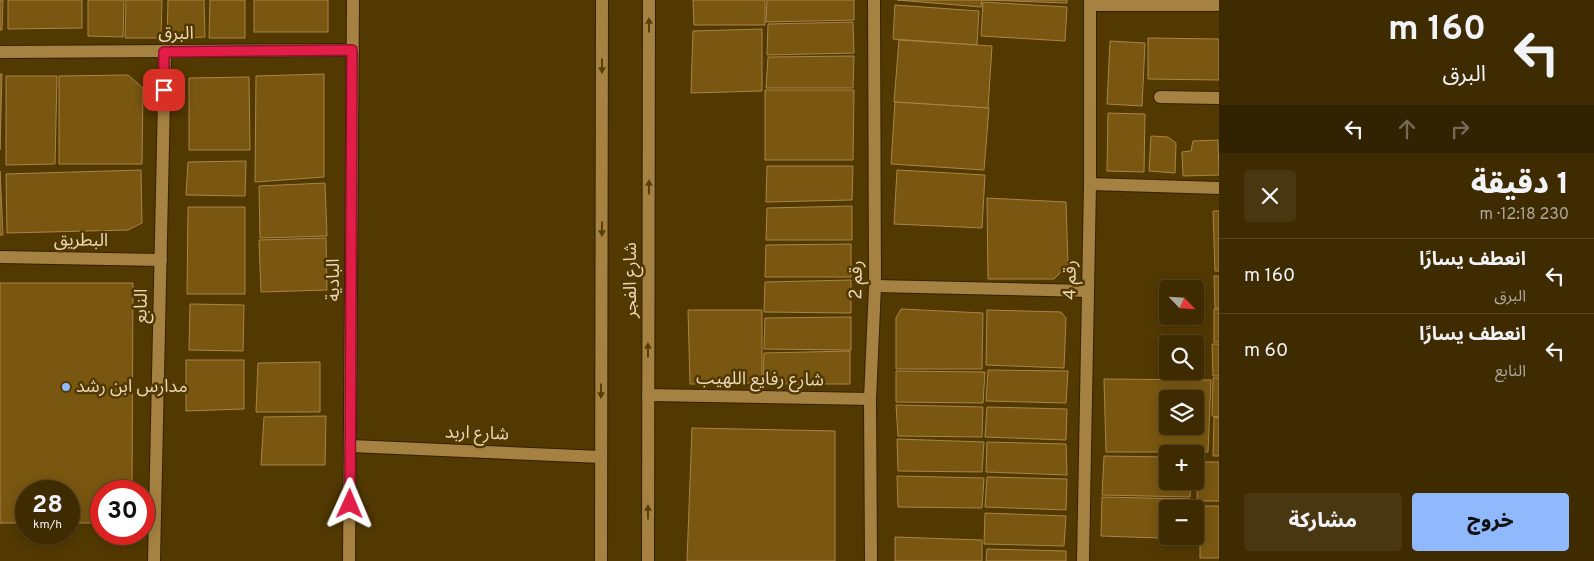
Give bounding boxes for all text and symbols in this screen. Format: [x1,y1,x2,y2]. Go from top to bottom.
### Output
text: 160 m [1388,8,1486,52]
one-way arrow [645,17,653,33]
icon: left [1504,20,1569,85]
street label: البرق [158,23,194,46]
one-way arrow [598,58,606,74]
text: البرق [1442,62,1486,89]
pin [143,69,185,111]
icon: arrive [150,76,178,104]
icon: left [1340,115,1368,143]
icon: ahead [1393,115,1421,143]
icon: right [1446,115,1474,143]
text: 1 دقيقة [1471,167,1569,204]
button: close [1244,170,1296,222]
one-way arrow [645,179,653,195]
text: 230 m · 12:18 [1480,205,1569,225]
one-way arrow [598,221,606,237]
street label: البطريق [54,229,108,253]
street label: شارع الفجر [620,242,644,319]
text: انعطف يسارًا [1419,248,1526,272]
street label: البادية [323,258,346,302]
street label: رقم 2 [845,260,869,300]
street label: رقم 4 [1059,260,1083,300]
icon: left [1541,262,1569,290]
text: 160 m [1244,264,1295,288]
north arrow [1159,280,1204,325]
map controls [1159,280,1204,545]
text: البرق [1494,287,1526,307]
street label: النابع [130,288,155,324]
text: انعطف يسارًا [1419,323,1526,347]
button: search [1159,335,1204,380]
icon: left [1541,337,1569,365]
text: 60 m [1244,339,1288,363]
one-way arrow [644,342,652,358]
text: النابع [1495,362,1526,382]
street label: شارع رفايع اللهيب [696,367,824,394]
place label: مدارس ابن رشد [76,376,188,399]
marker: مدارس ابن رشد [60,381,72,393]
one-way arrow [597,383,605,399]
button: layers [1159,390,1204,435]
street label: شارع اربد [445,421,509,448]
button: + [1159,445,1204,490]
position arrow [323,477,375,529]
speed limit sign: 30 [90,480,155,545]
text: 28 [32,490,63,522]
button: مشاركة [1244,493,1402,551]
button: خروج [1412,493,1569,551]
button: − [1159,500,1204,545]
one-way arrow [644,504,652,520]
text: km/h [33,517,62,533]

